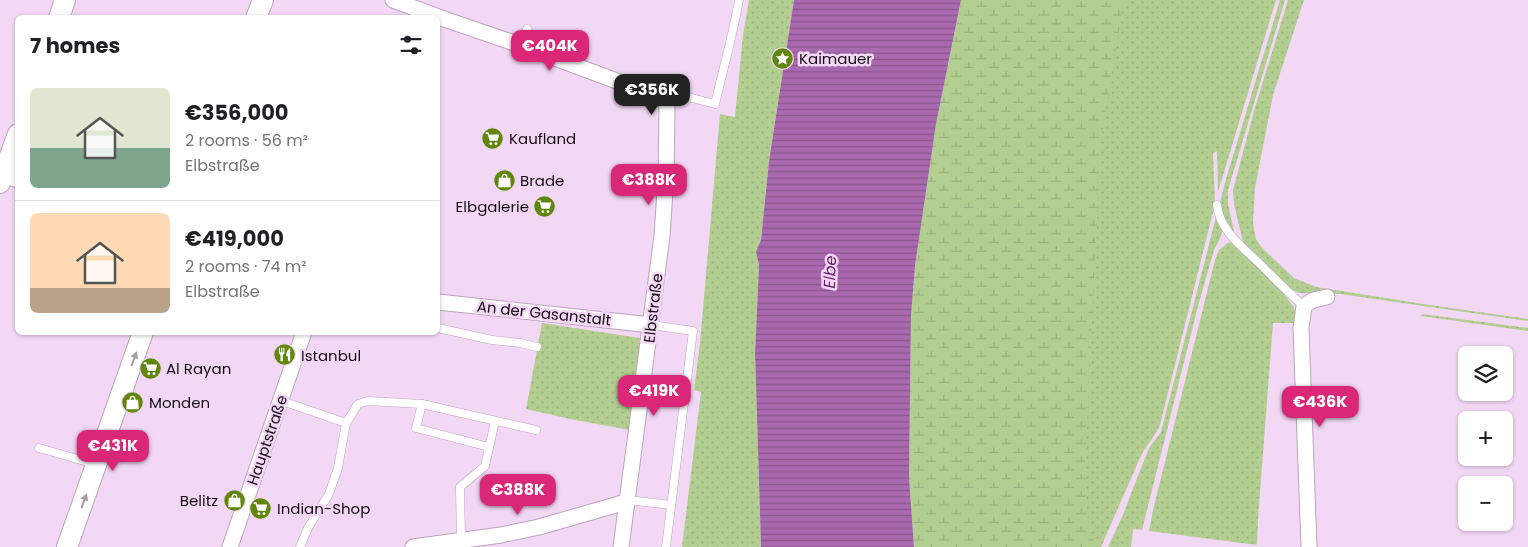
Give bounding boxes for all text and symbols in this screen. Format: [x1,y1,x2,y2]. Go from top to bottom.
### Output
pin: €404K [515,30,585,72]
text: 7 homes [30,31,120,60]
icon: filters [397,31,425,59]
text: €404K [522,34,578,57]
place icon: Kaimauer [771,46,795,70]
place label: Kaimauer [799,48,872,69]
pin: €356K [617,74,687,116]
text: €356K [625,78,679,101]
text: €356,000 [185,98,289,127]
icon: home [70,108,130,168]
supermarket icon: Kaufland [481,126,505,150]
place label: Kaufland [509,128,576,149]
text: 2 rooms · 56 m² [185,129,308,152]
text: Elbstraße [185,154,260,177]
pin: €388K [614,164,684,206]
shop icon: Brade [492,168,516,192]
text: €388K [622,168,676,191]
place label: Brade [520,170,564,191]
supermarket icon: Elbgalerie [533,194,557,218]
place label: Elbgalerie [456,196,529,217]
text: €419,000 [185,224,284,253]
icon: home [70,233,130,293]
text: 2 rooms · 74 m² [185,255,307,278]
water label: Elbe [818,255,842,289]
street label: Elbstraße [638,272,668,344]
text: Elbstraße [185,280,260,303]
street label: An der Gasanstalt [476,296,612,330]
restaurant icon: Istanbul [273,343,297,367]
place label: Istanbul [301,345,361,366]
map controls [1458,346,1513,531]
button: layers [1458,346,1513,401]
one-way arrow [131,351,138,366]
supermarket icon: Al Rayan [138,356,162,380]
place label: Al Rayan [166,358,231,379]
pin: €419K [619,374,689,417]
text: €419K [629,379,679,402]
pin: €436K [1285,386,1355,428]
shop icon: Monden [121,390,145,414]
text: €436K [1293,390,1347,413]
place label: Monden [149,392,210,413]
street label: Hauptstraße [242,392,292,488]
button: + [1458,411,1513,466]
pin: €431K [78,430,148,472]
text: €431K [88,434,138,457]
pin: €388K [483,474,553,516]
button: − [1458,476,1513,531]
text: €388K [491,478,545,501]
shop icon: Belitz [222,488,246,512]
place label: Belitz [180,490,218,511]
one-way arrow [80,493,88,508]
supermarket icon: Indian-Shop [249,496,273,520]
place label: Indian-Shop [277,498,370,519]

